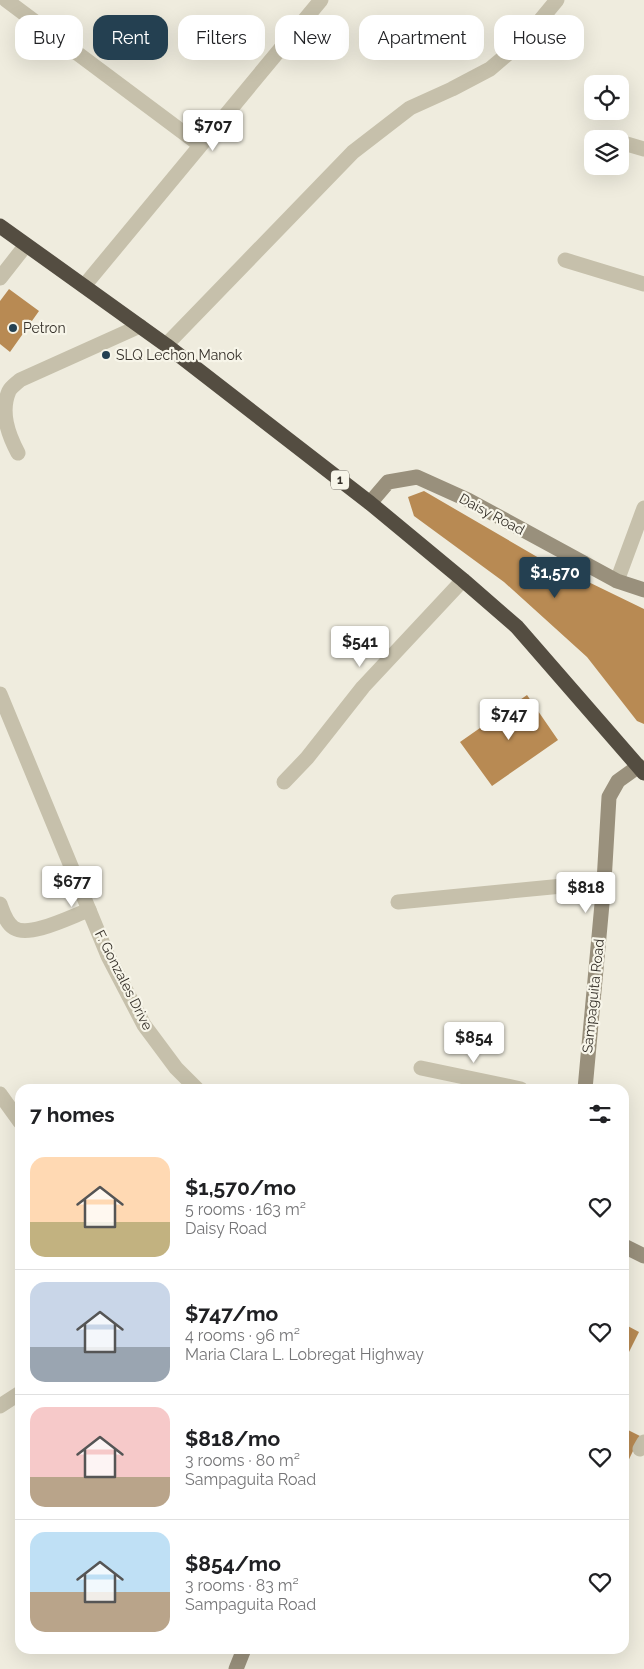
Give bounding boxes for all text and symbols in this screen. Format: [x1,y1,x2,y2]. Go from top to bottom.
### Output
chip: Buy [15,15,83,60]
chip: Rent [93,15,168,60]
chip: Filters [178,15,265,60]
chip: New [275,15,349,60]
chip: Apartment [359,15,484,60]
chip: House [494,15,584,60]
map controls [584,75,629,175]
button: locate [584,75,629,120]
pin: $707 [183,110,243,152]
text: $707 [194,116,232,135]
button: layers [584,130,629,175]
place label: Petron [23,320,66,336]
marker: Petron [7,322,19,334]
place label: SLQ Lechon Manok [116,347,243,363]
marker: SLQ Lechon Manok [100,349,112,361]
road number: 1 [331,470,349,490]
street label: Daisy Road [457,490,527,538]
pin: $1,570 [514,556,596,599]
text: $1,570 [530,563,580,582]
pin: $541 [330,626,390,668]
text: $541 [342,632,378,651]
pin: $747 [479,698,539,741]
text: $747 [491,705,527,724]
pin: $677 [42,866,102,908]
text: $677 [53,872,91,891]
pin: $818 [556,872,616,914]
text: $818 [567,878,605,897]
street label: F. Gonzales Drive [92,927,156,1033]
street label: Sampaguita Road [579,938,607,1054]
pin: $854 [444,1022,504,1064]
text: $854 [455,1028,493,1047]
icon: filters [586,1100,614,1128]
text: 7 homes [30,1102,115,1127]
text: $1,570/mo [185,1175,296,1200]
icon: home [70,1177,130,1237]
icon: heart [586,1193,614,1221]
text: 5 rooms · 163 m² [185,1200,306,1219]
text: Daisy Road [185,1219,267,1238]
text: $747/mo [185,1301,278,1326]
icon: home [70,1302,130,1362]
icon: heart [586,1318,614,1346]
text: 4 rooms · 96 m² [185,1326,300,1345]
text: Maria Clara L. Lobregat Highway [185,1345,424,1364]
text: $818/mo [185,1426,280,1451]
icon: home [70,1427,130,1487]
icon: heart [586,1443,614,1471]
text: 3 rooms · 80 m² [185,1451,300,1470]
text: Sampaguita Road [185,1470,316,1489]
text: $854/mo [185,1551,281,1576]
icon: home [70,1552,130,1612]
icon: heart [586,1568,614,1596]
text: 3 rooms · 83 m² [185,1576,299,1595]
text: Sampaguita Road [185,1595,316,1614]

